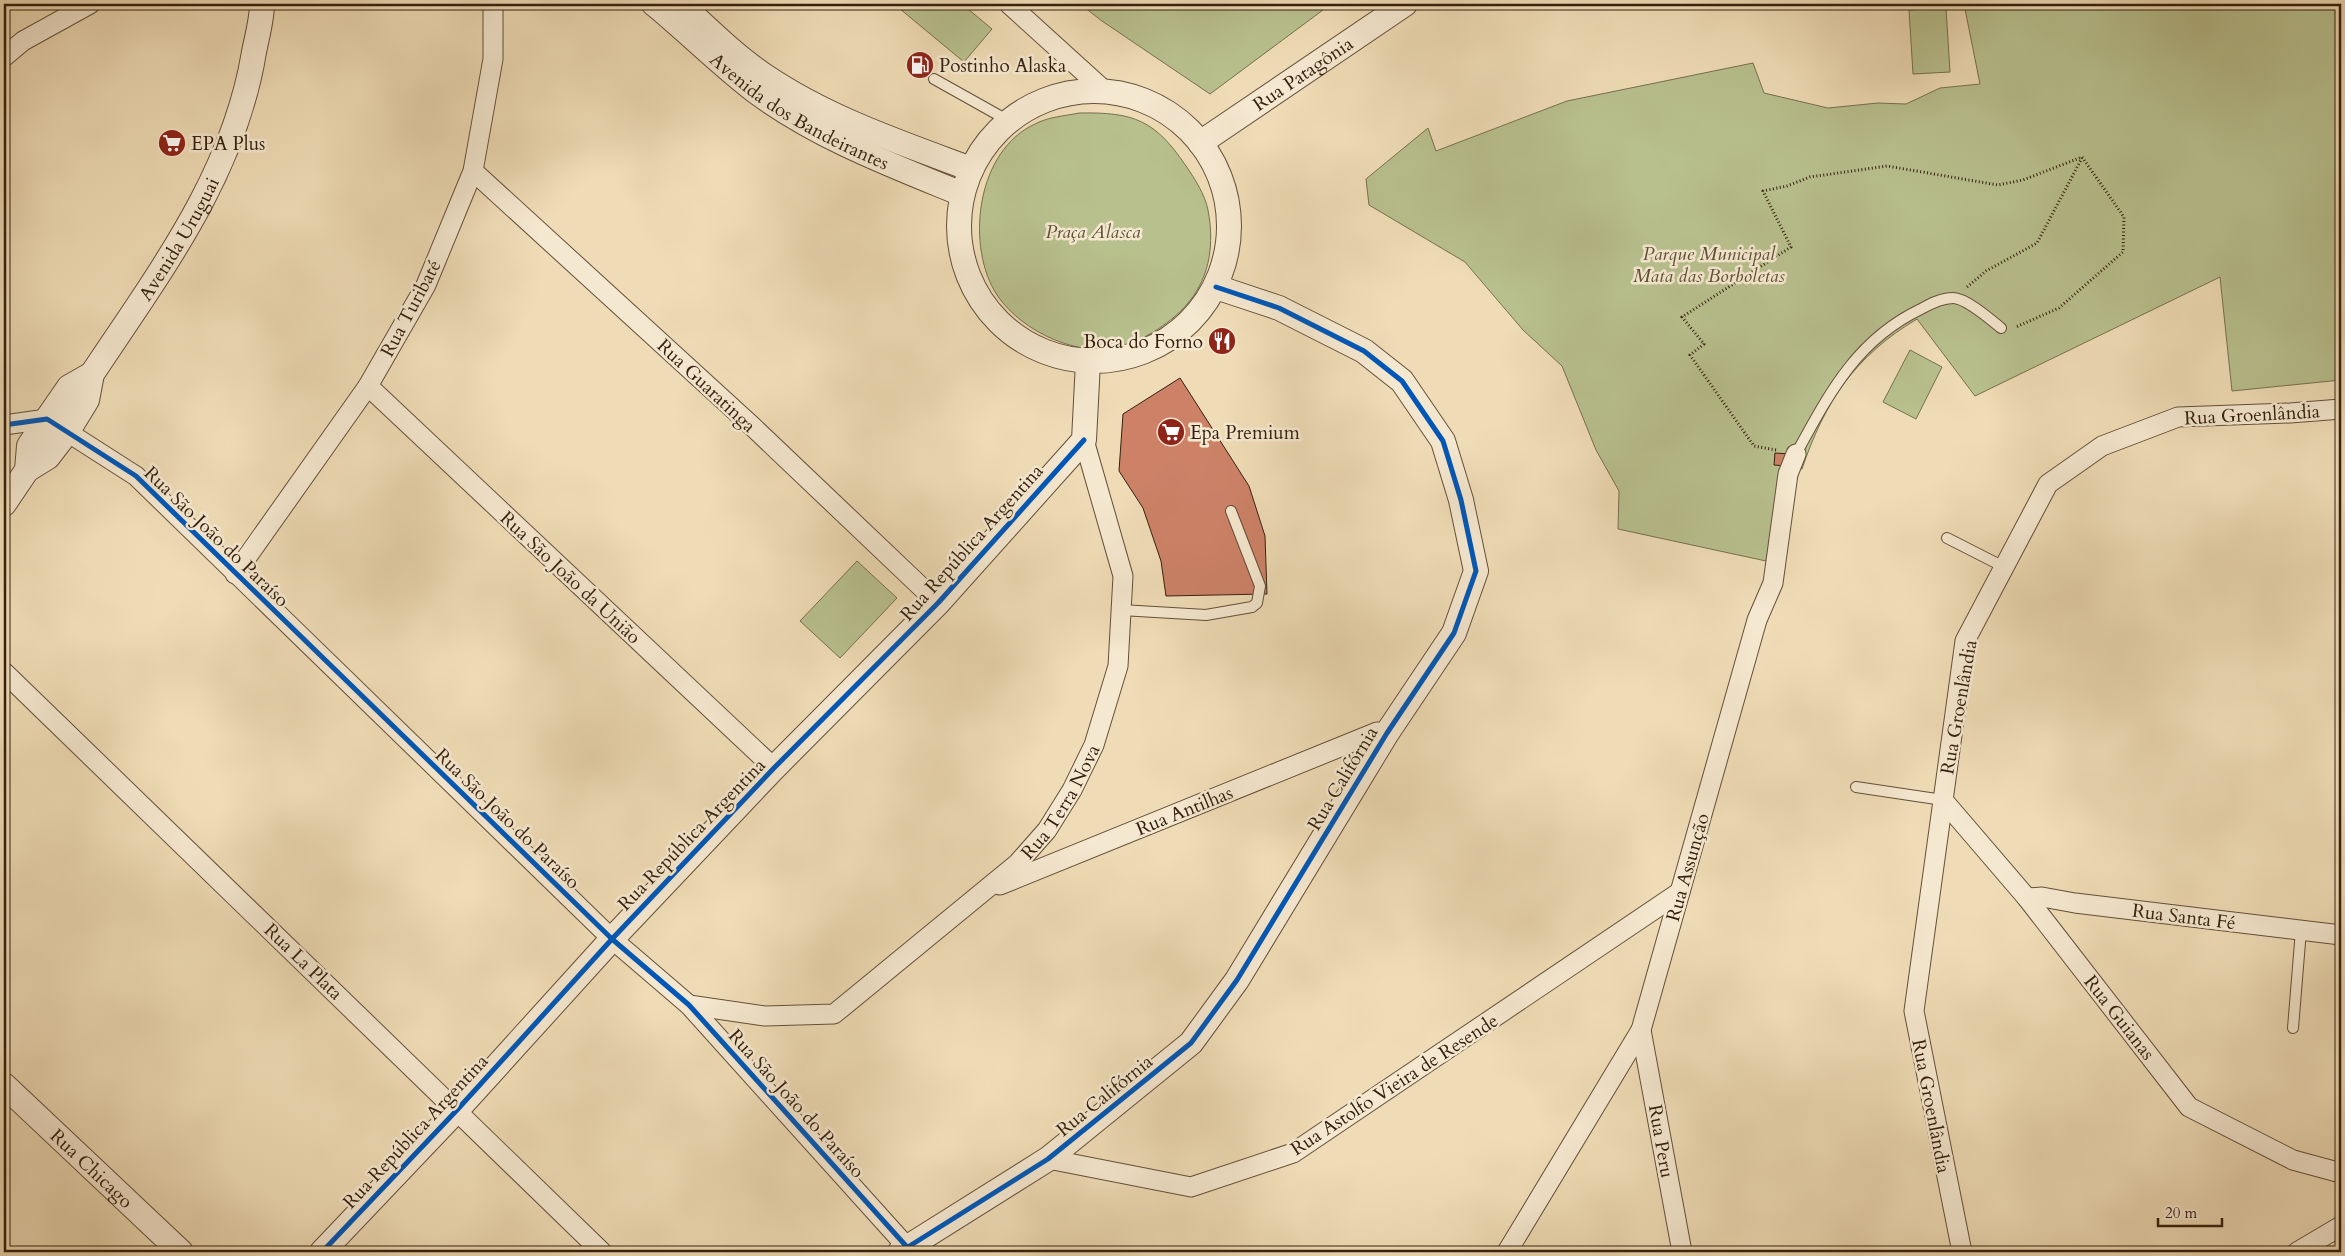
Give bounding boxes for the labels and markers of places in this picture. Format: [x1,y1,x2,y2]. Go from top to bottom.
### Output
fuel station icon: Postinho Alaska [905,50,935,80]
place label: Postinho Alaska [939,53,1066,79]
supermarket icon: EPA Plus [157,128,187,158]
place label: EPA Plus [191,131,265,157]
restaurant icon: Boca do Forno [1207,326,1237,356]
place label: Boca do Forno [1083,329,1203,355]
supermarket icon: Epa Premium [1156,417,1186,447]
place label: Epa Premium [1190,420,1301,446]

